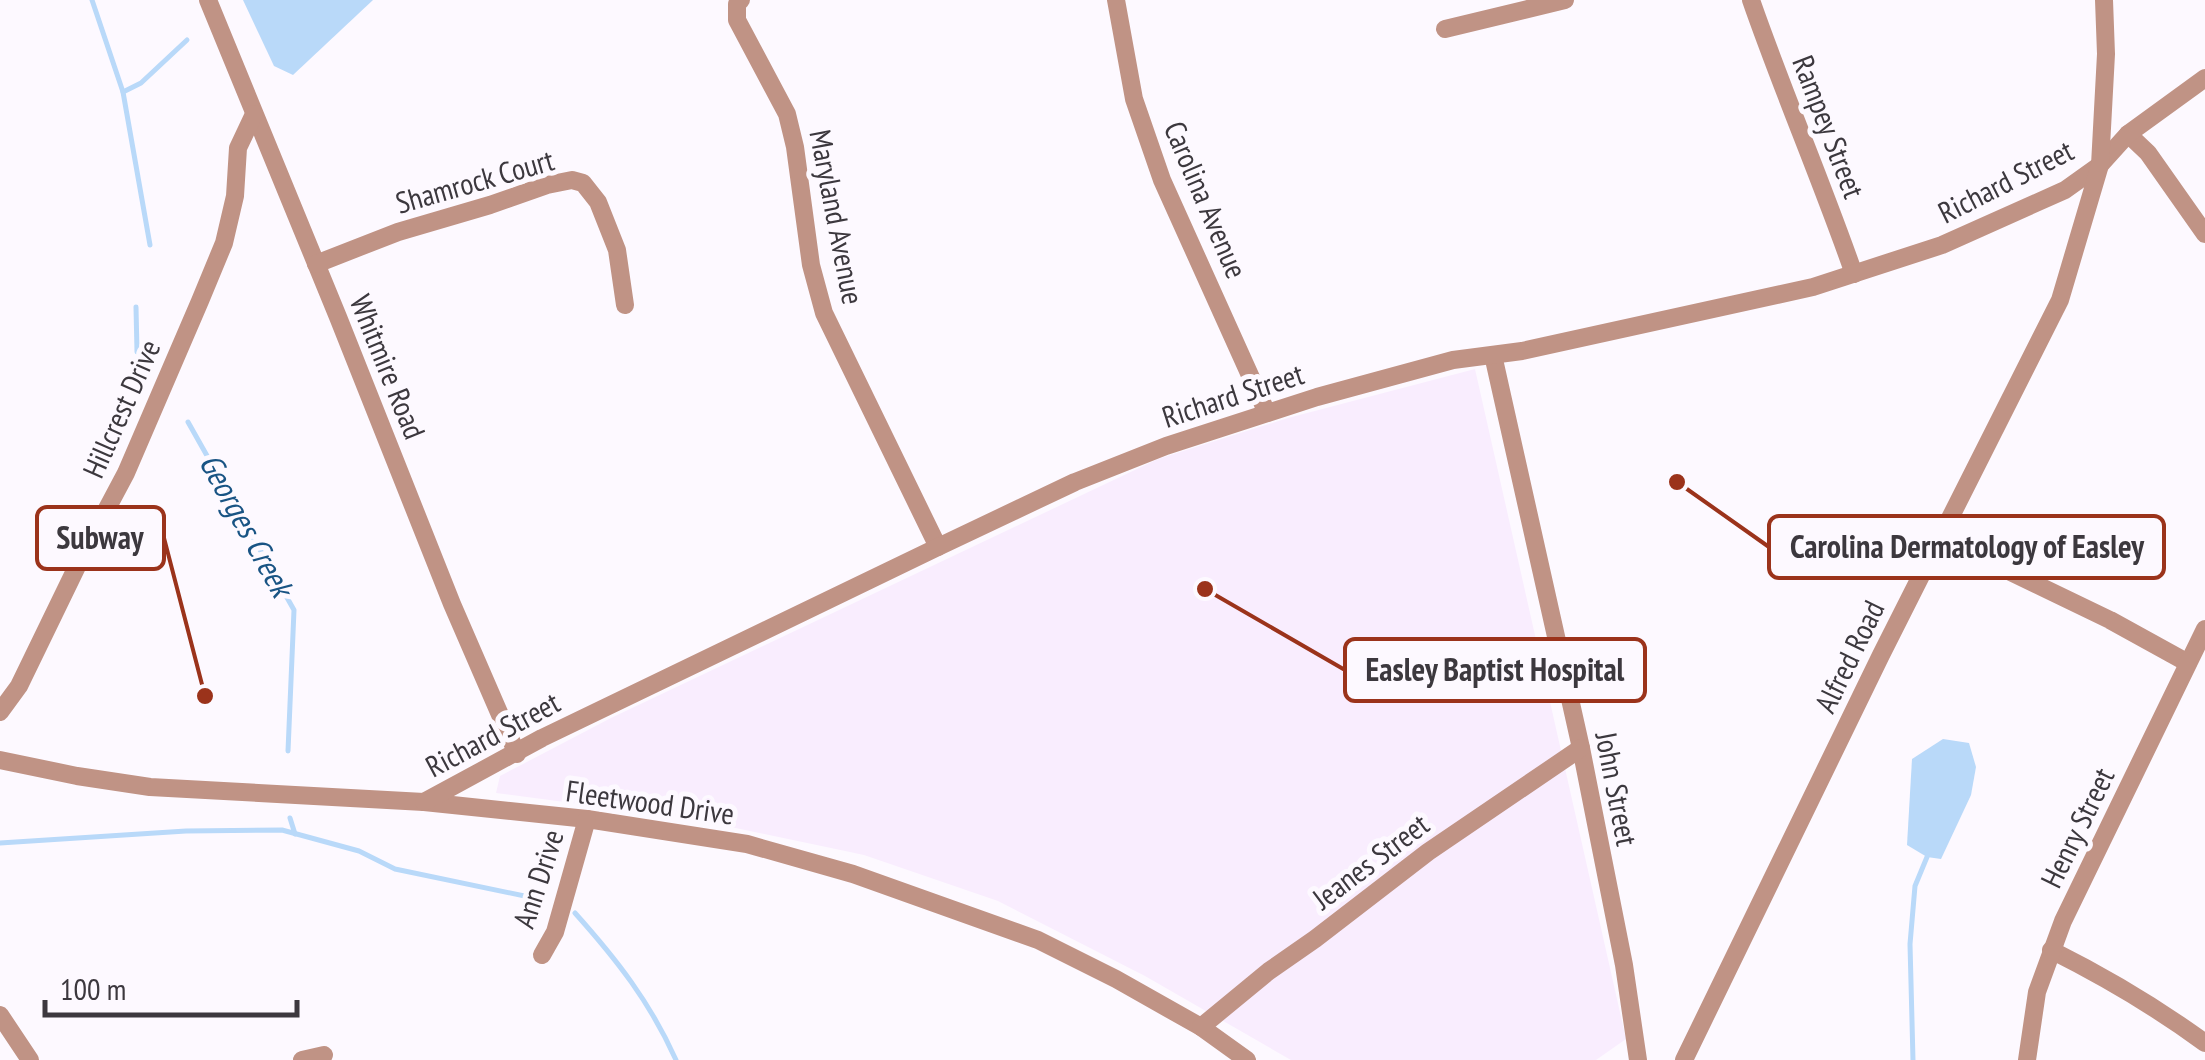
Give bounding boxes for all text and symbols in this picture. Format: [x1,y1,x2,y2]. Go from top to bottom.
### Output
street label: Rampey Street [1784,50,1875,204]
street label: Carolina Avenue [1156,115,1257,284]
street label: Maryland Avenue [801,126,874,307]
street label: Richard Street [1931,130,2080,231]
street label: Shamrock Court [391,139,559,222]
street label: Whitmire Road [342,289,435,444]
street label: Hillcrest Drive [73,333,168,484]
street label: Richard Street [1157,353,1309,436]
water label: Georges Creek [190,445,305,607]
callout: Subway [37,507,164,569]
text: Subway [56,516,145,558]
callout: Carolina Dermatology of Easley [1769,516,2164,578]
text: Carolina Dermatology of Easley [1790,525,2145,567]
street label: Alfred Road [1805,594,1892,719]
callout: Easley Baptist Hospital [1345,639,1645,701]
text: Easley Baptist Hospital [1366,648,1625,690]
street label: Richard Street [418,682,567,785]
street label: John Street [1587,728,1648,850]
street label: Henry Street [2031,760,2123,894]
street label: Fleetwood Drive [564,770,737,833]
street label: Jeanes Street [1303,804,1437,918]
street label: Ann Drive [503,824,572,933]
scale bar [45,955,298,1017]
text: 100 m [60,969,126,1008]

